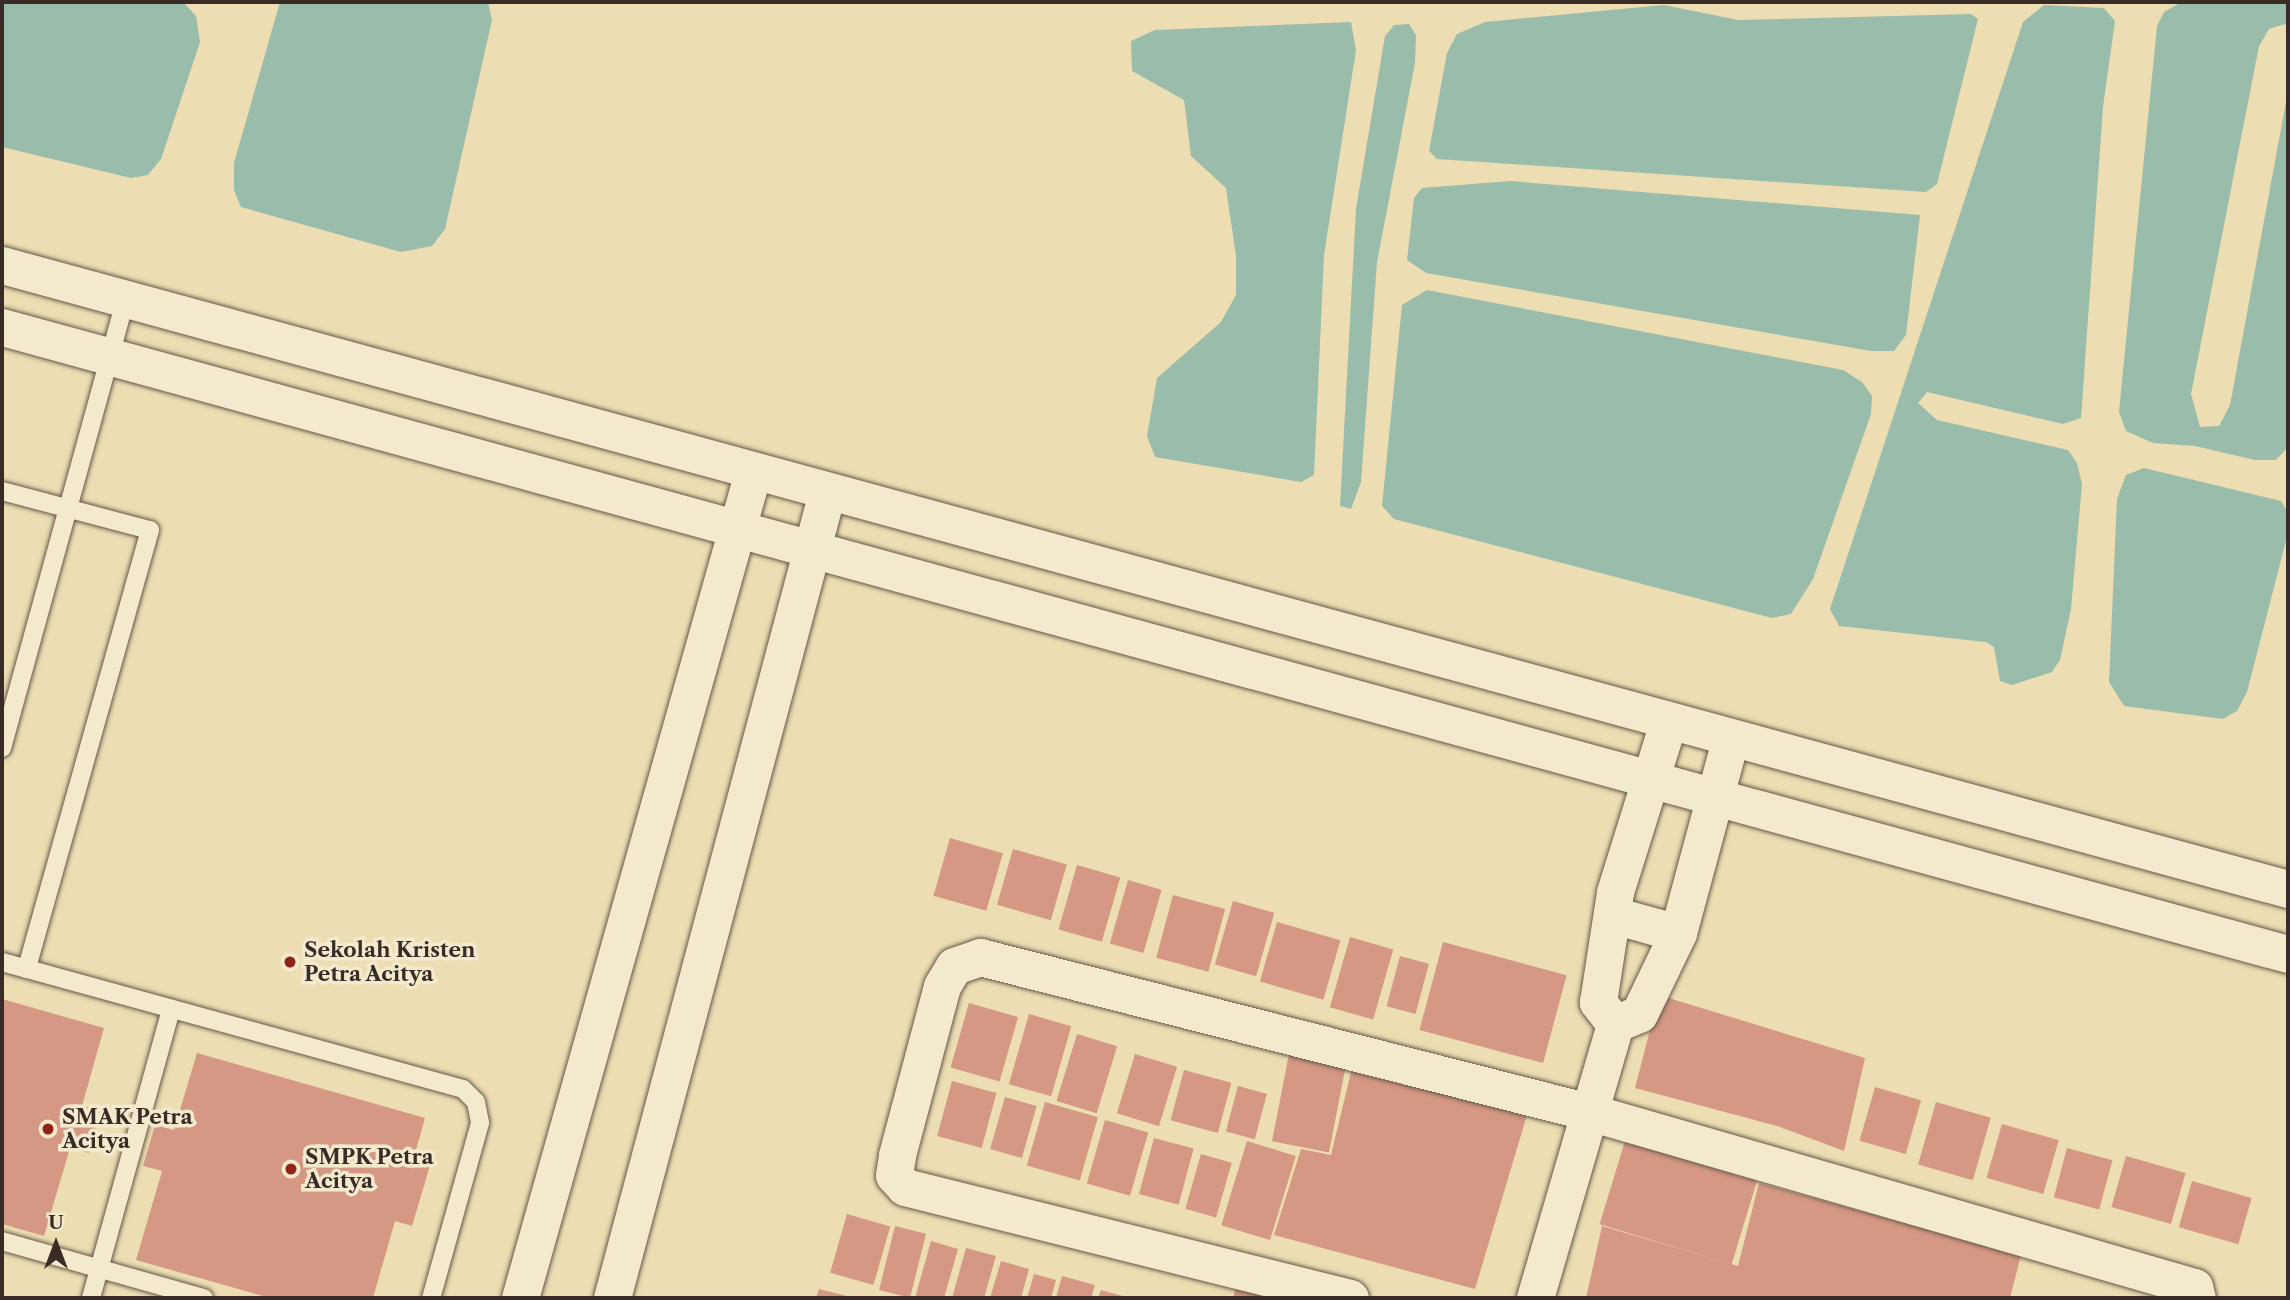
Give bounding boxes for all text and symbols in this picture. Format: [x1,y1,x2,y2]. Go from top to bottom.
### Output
place label: Sekolah Kristen Petra Acitya [304,937,475,987]
marker: Sekolah Kristen Petra Acitya [282,954,298,970]
place label: SMAK Petra Acitya [62,1104,193,1154]
marker: SMAK Petra Acitya [40,1121,56,1137]
place label: SMPK Petra Acitya [305,1144,434,1194]
marker: SMPK Petra Acitya [283,1161,299,1177]
north arrow [21,1209,91,1279]
text: U [48,1211,64,1234]

